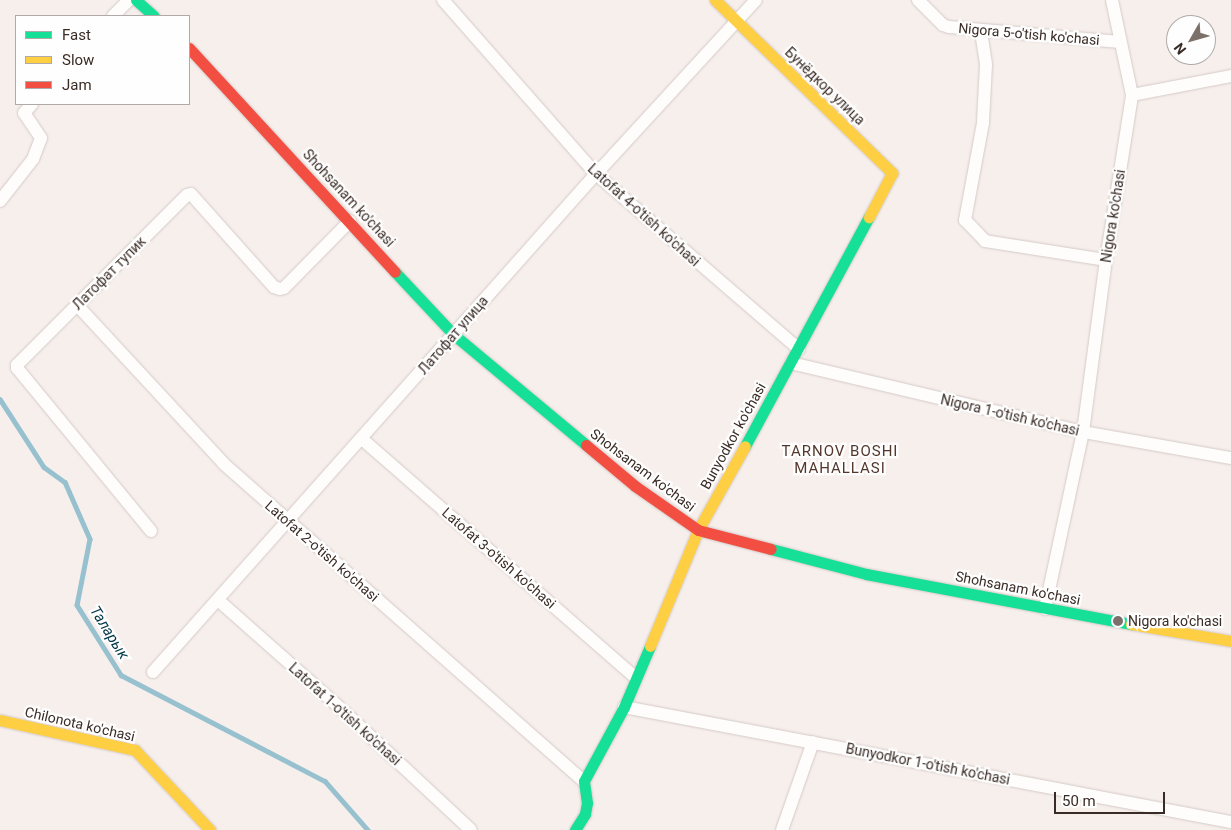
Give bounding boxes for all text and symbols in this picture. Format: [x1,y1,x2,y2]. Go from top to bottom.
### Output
legend [15,15,190,105]
north arrow [1166,15,1216,65]
street label: Nigora 5-o'tish ko'chasi [958,19,1100,49]
text: Fast [62,26,91,44]
text: N [1171,40,1189,57]
street label: Бунёдкор улица [782,44,868,128]
text: Slow [62,51,94,69]
text: Jam [62,76,92,94]
street label: Shohsanam ko'chasi [300,146,398,250]
street label: Latofat 4-o'tish ko'chasi [584,160,704,270]
street label: Nigora ko'chasi [1097,168,1129,264]
street label: Латофат тупик [69,233,149,313]
street label: Латофат улица [414,292,492,378]
street label: Bunyodkor ko'chasi [697,380,769,492]
street label: Nigora 1-o'tish ko'chasi [939,391,1081,439]
street label: Shohsanam ko'chasi [587,425,699,515]
district label: TARNOV BOSHI MAHALLASI [780,442,900,477]
street label: Latofat 2-o'tish ko'chasi [262,497,382,605]
street label: Latofat 3-o'tish ko'chasi [439,504,559,612]
street label: Shohsanam ko'chasi [954,568,1082,608]
water label: Таларык [86,603,132,663]
place label: Nigora ko'chasi [1128,613,1222,629]
marker: Nigora ko'chasi [1112,615,1124,627]
street label: Latofat 1-o'tish ko'chasi [285,659,405,769]
street label: Chilonota ko'chasi [23,703,137,745]
street label: Bunyodkor 1-o'tish ko'chasi [844,740,1012,788]
scale bar [1056,782,1167,814]
text: 50 m [1062,792,1096,810]

